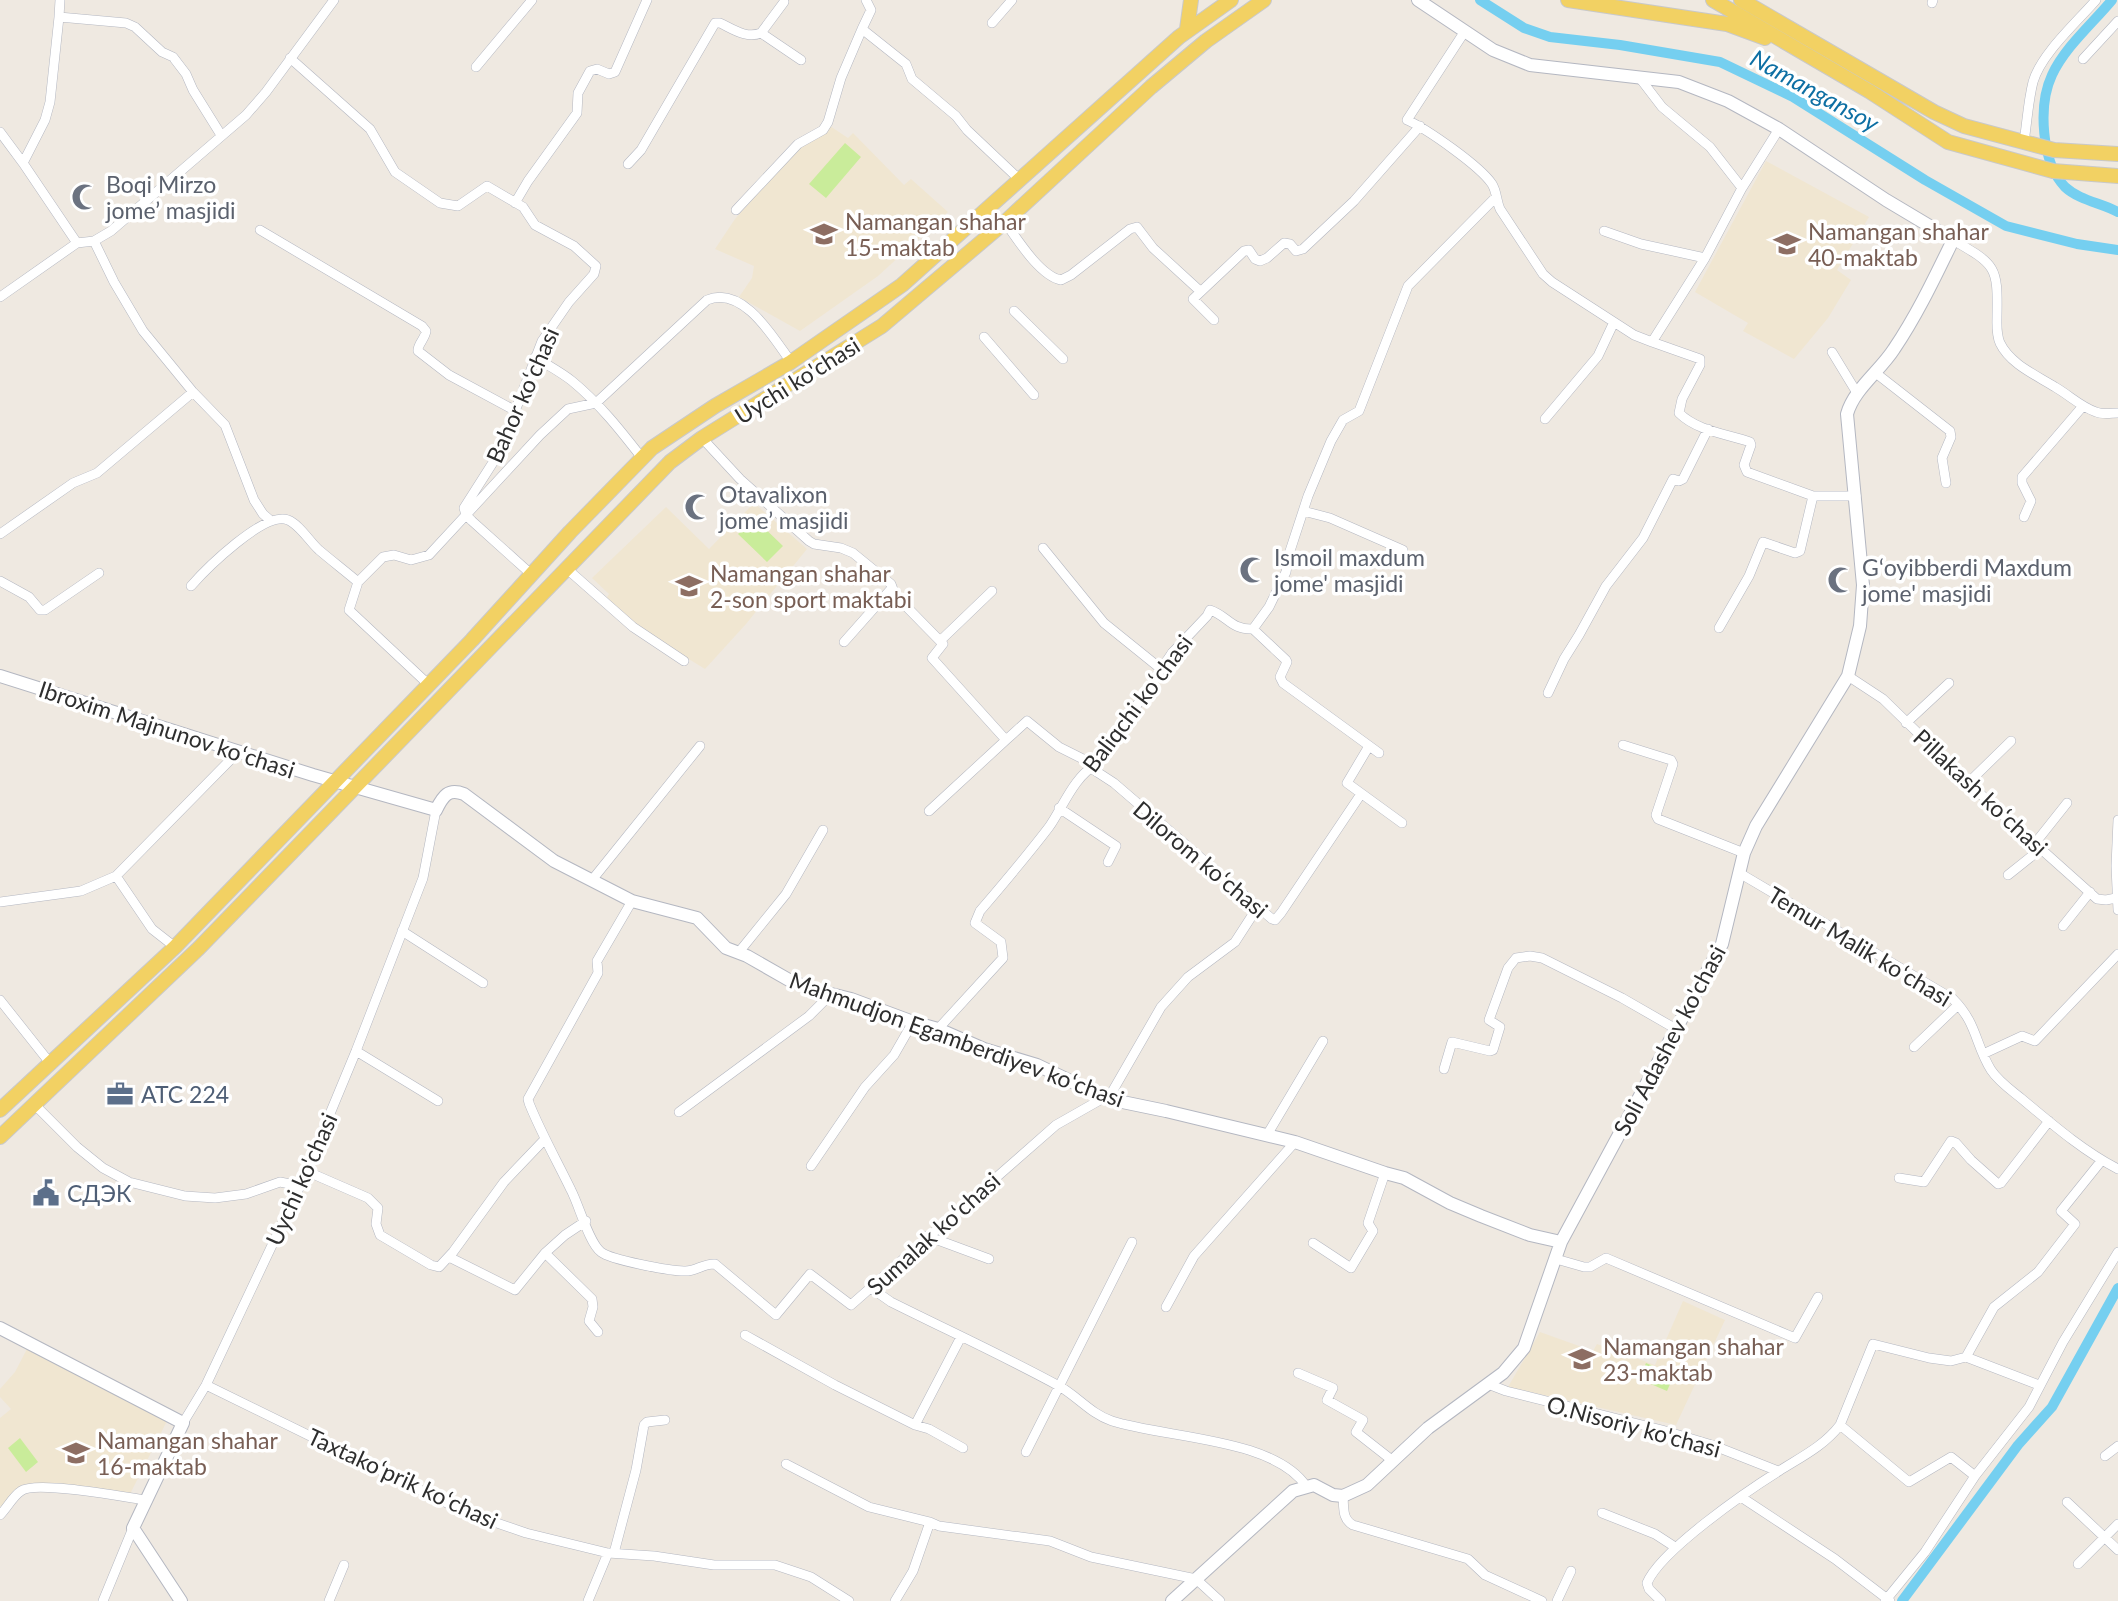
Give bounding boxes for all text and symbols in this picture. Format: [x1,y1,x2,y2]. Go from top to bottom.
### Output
water label: Namangansoy [1746,43,1885,137]
place label: Boqi Mirzo jome’ masjidi [105,170,236,224]
mosque icon: Boqi Mirzo jome’ masjidi [70,182,100,212]
place label: Namangan shahar 15-maktab [845,207,1026,261]
place label: Namangan shahar 40-maktab [1808,217,1989,271]
school or university icon: Namangan shahar 15-maktab [809,219,839,249]
school or university icon: Namangan shahar 40-maktab [1772,229,1802,259]
street label: Bahor koʻchasi [480,323,564,467]
street label: Uychi ko'chasi [729,330,865,430]
place label: Otavalixon jome’ masjidi [718,480,849,534]
mosque icon: Otavalixon jome’ masjidi [683,492,713,522]
place label: Ismoil maxdum jome' masjidi [1273,543,1425,597]
place label: Gʻoyibberdi Maxdum jome' masjidi [1861,553,2072,607]
mosque icon: Ismoil maxdum jome' masjidi [1238,555,1268,585]
place label: Namangan shahar 2-son sport maktabi [710,559,912,613]
mosque icon: Gʻoyibberdi Maxdum jome' masjidi [1826,565,1856,595]
school or university icon: Namangan shahar 2-son sport maktabi [674,571,704,601]
street label: Baliqchi koʻchasi [1076,629,1198,777]
street label: Ibroxim Majnunov koʻchasi [36,674,298,784]
street label: Pillakash koʻchasi [1908,723,2054,861]
street label: Dilorom koʻchasi [1128,795,1274,923]
street label: Temur Malik koʻchasi [1763,880,1957,1012]
street label: Soli Adashev ko'chasi [1607,940,1731,1140]
street label: Mahmudjon Egamberdiyev koʻchasi [786,965,1128,1113]
office icon: ATC 224 [105,1079,135,1109]
place label: ATC 224 [141,1080,229,1108]
street label: Uychi ko'chasi [259,1108,343,1250]
street label: Sumalak koʻchasi [861,1166,1005,1300]
public building icon: СДЭК [31,1178,61,1208]
place label: СДЭК [67,1179,132,1207]
place label: Namangan shahar 23-maktab [1603,1332,1784,1386]
school or university icon: Namangan shahar 23-maktab [1567,1344,1597,1374]
street label: O.Nisoriy ko'chasi [1544,1389,1724,1463]
street label: Taxtakoʻprik koʻchasi [303,1422,503,1534]
place label: Namangan shahar 16-maktab [97,1426,278,1480]
school or university icon: Namangan shahar 16-maktab [61,1438,91,1468]

